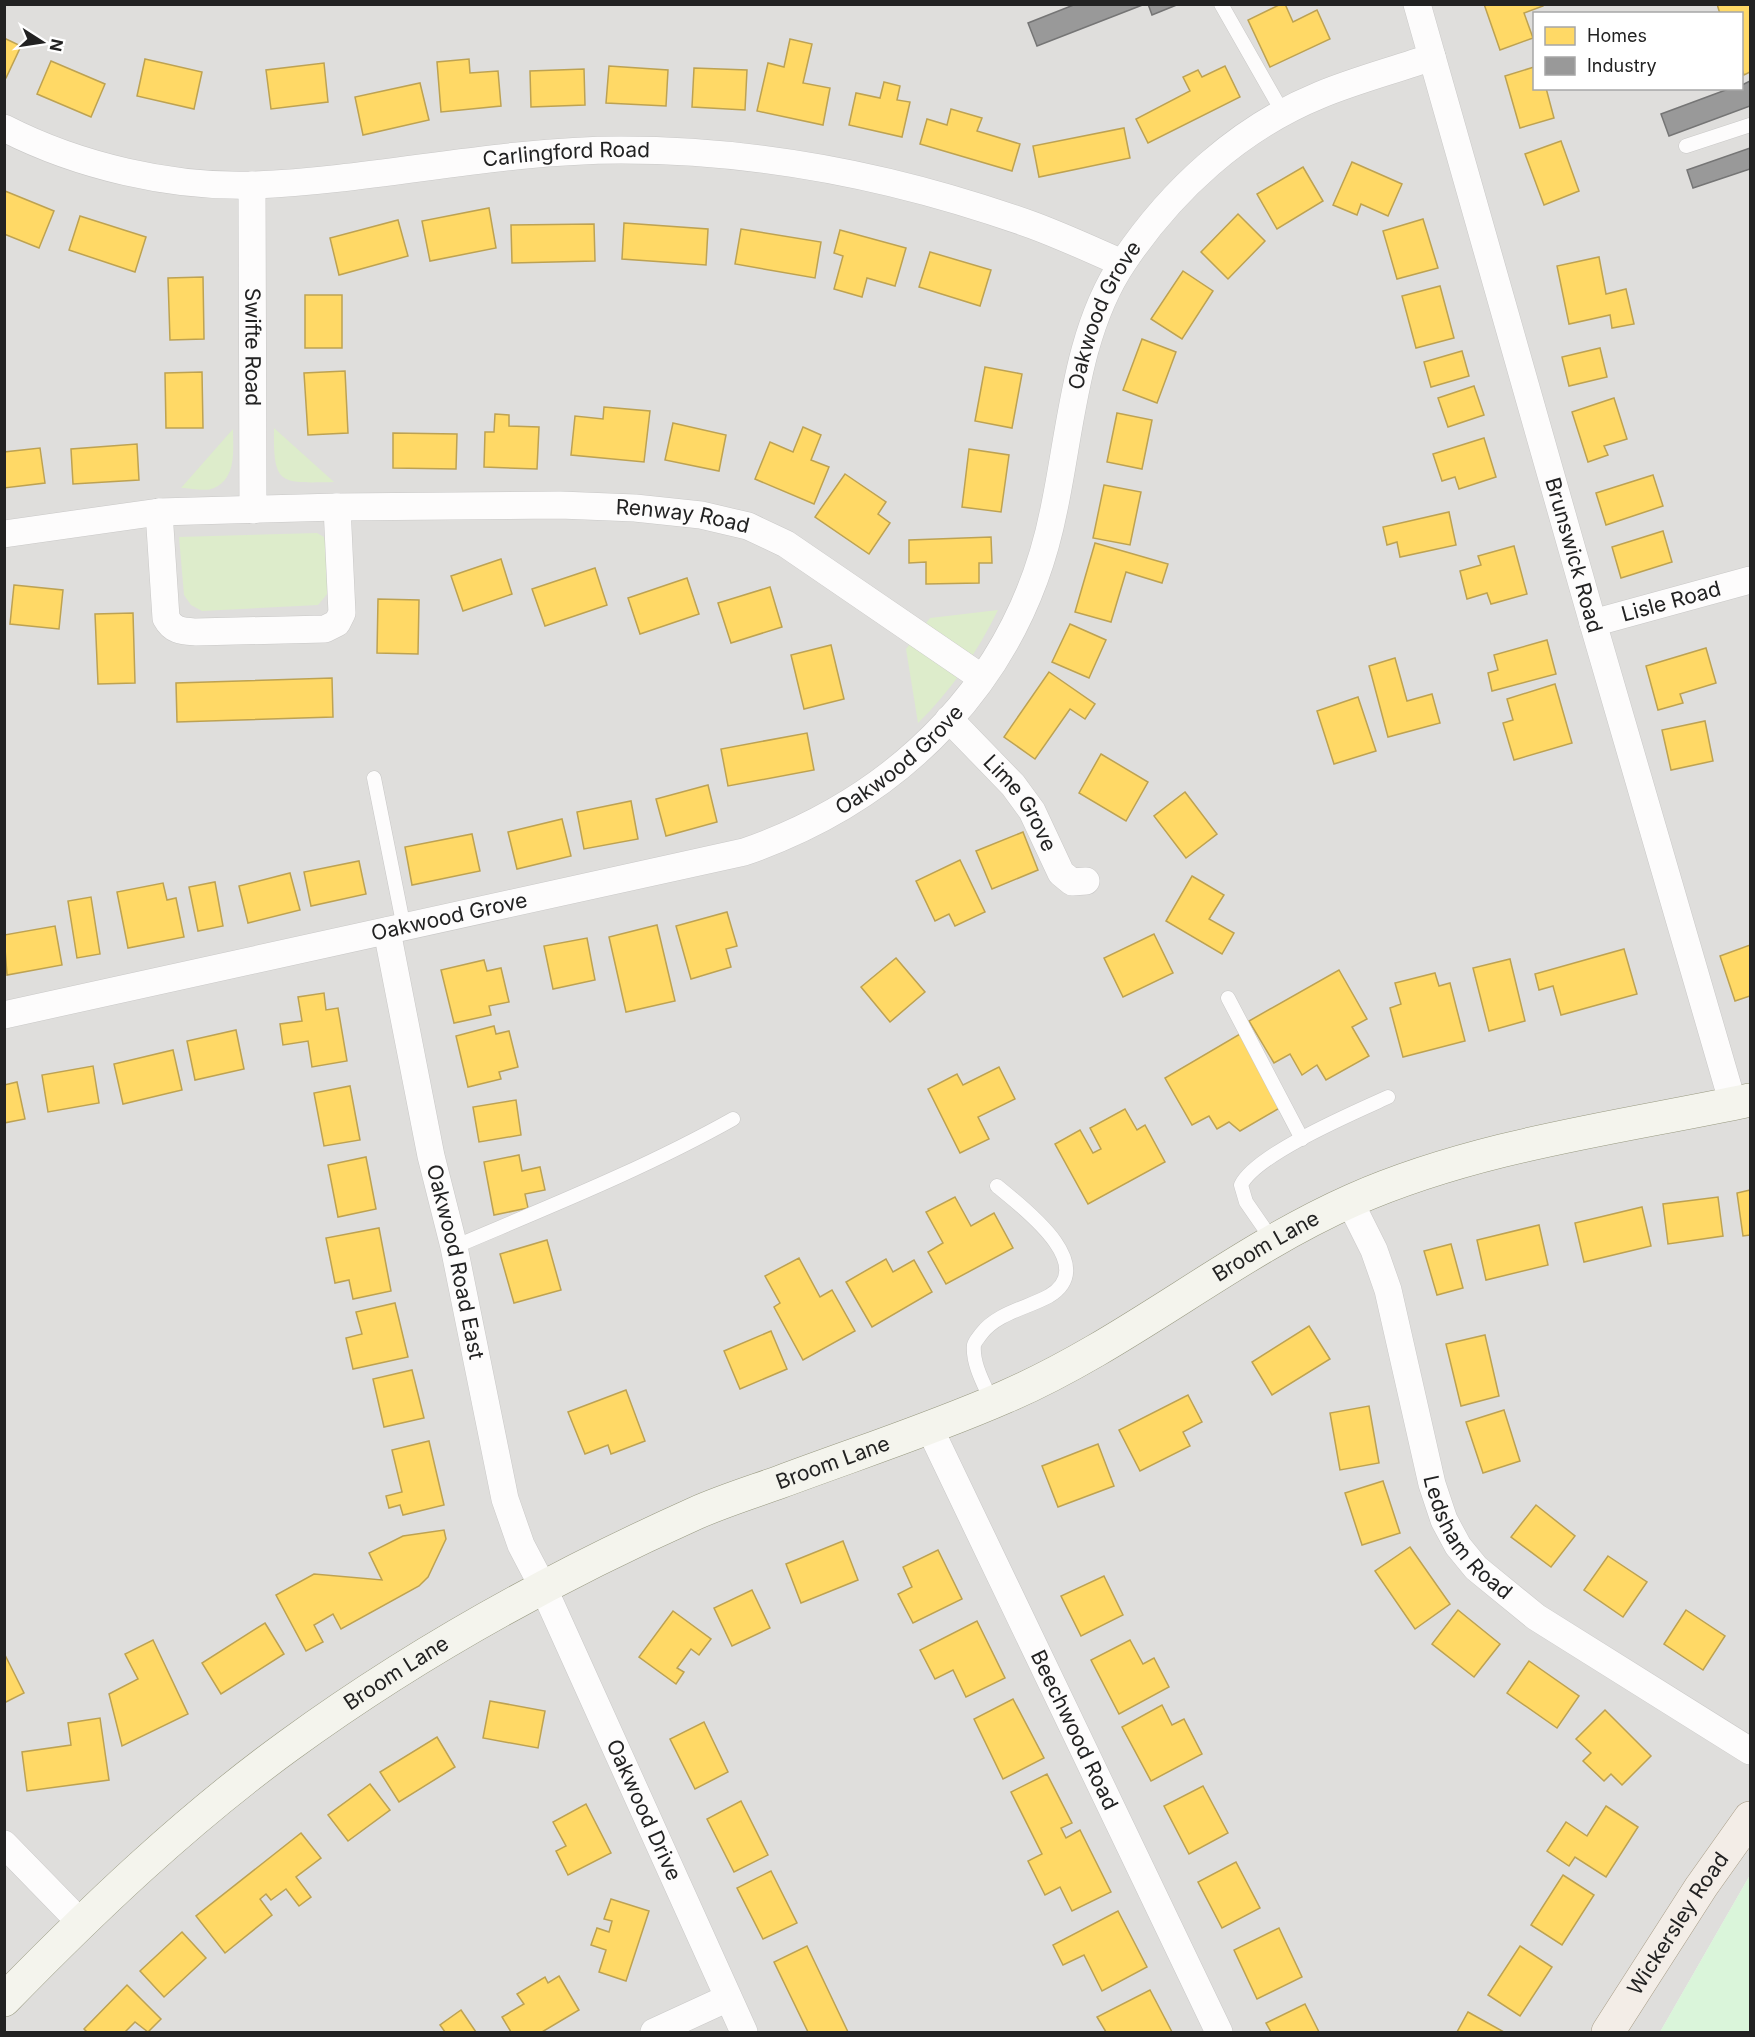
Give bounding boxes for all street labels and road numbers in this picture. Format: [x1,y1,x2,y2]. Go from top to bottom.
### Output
street label: Carlingford Road [481,137,650,172]
street label: Oakwood Grove [1063,236,1146,392]
street label: Swifte Road [240,288,266,406]
street label: Brunswick Road [1540,475,1608,635]
street label: Renway Road [615,494,752,538]
street label: Lisle Road [1619,576,1723,627]
street label: Oakwood Grove [831,700,968,820]
street label: Lime Grove [978,749,1062,855]
street label: Oakwood Grove [369,887,530,946]
street label: Oakwood Road East [422,1162,489,1362]
street label: Broom Lane [1208,1205,1323,1287]
street label: Broom Lane [772,1430,893,1494]
street label: Ledsham Road [1418,1473,1517,1604]
street label: Broom Lane [339,1630,453,1715]
street label: Beechwood Road [1026,1646,1124,1814]
street label: Oakwood Drive [601,1735,687,1884]
street label: Wickersley Road [1622,1847,1734,2000]

